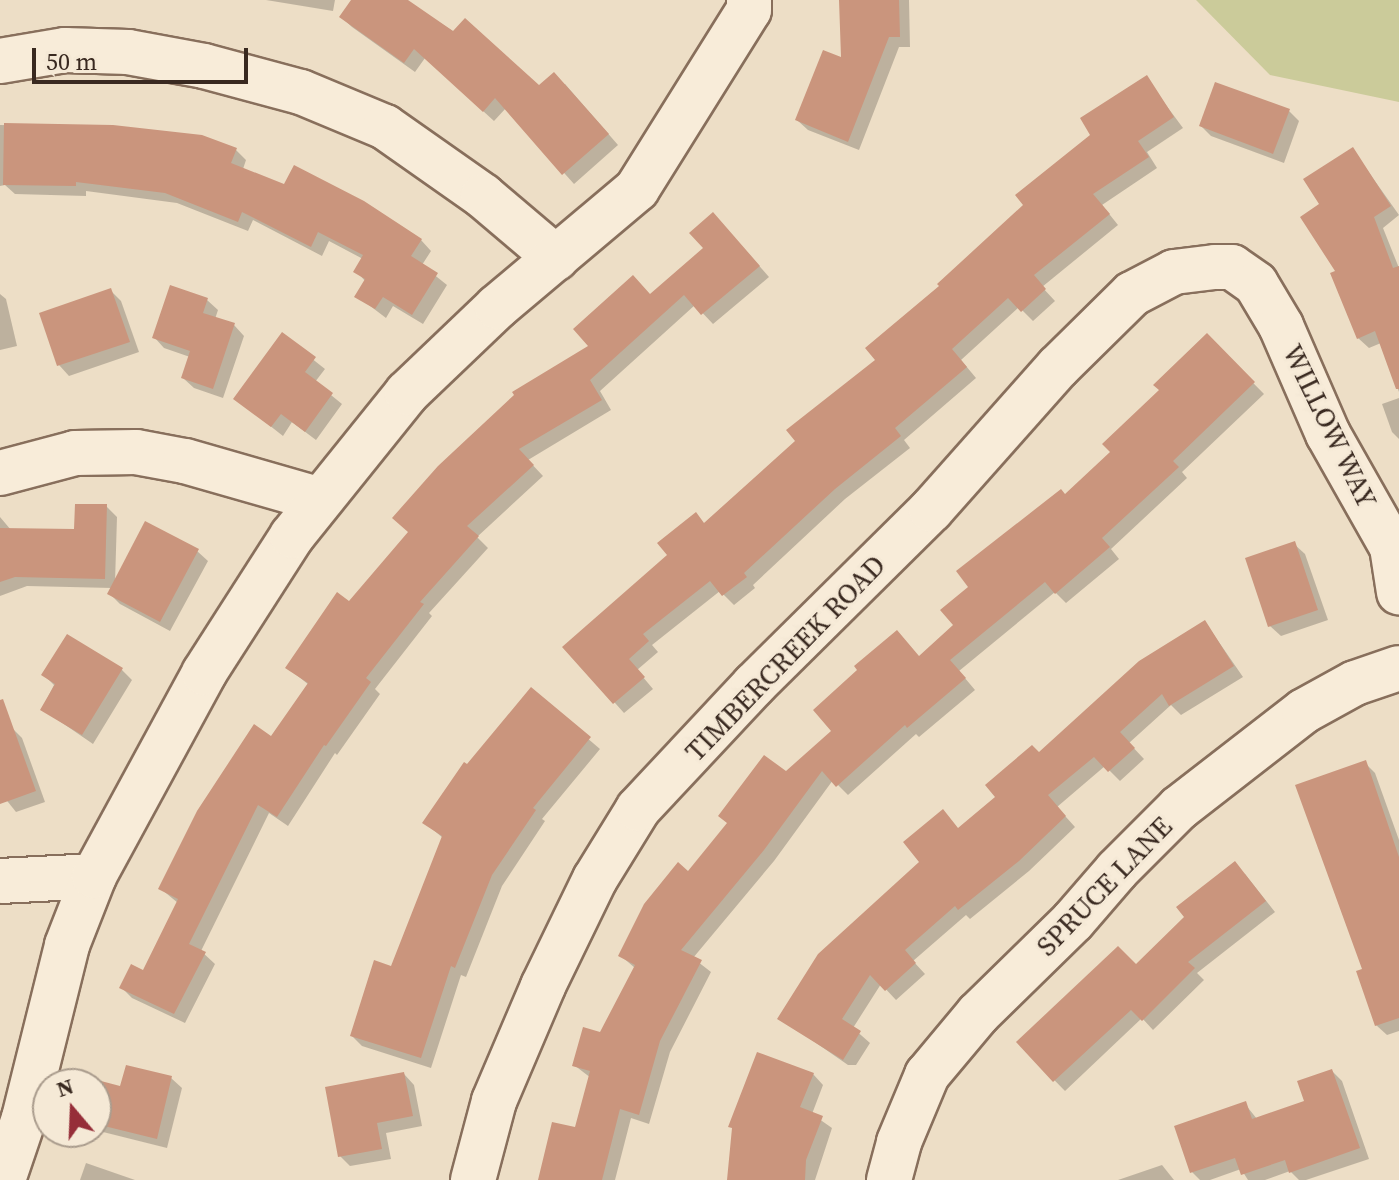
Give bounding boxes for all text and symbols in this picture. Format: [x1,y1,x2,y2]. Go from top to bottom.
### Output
scale bar [36,32,252,82]
text: 50 m [46,45,97,78]
street label: WILLOW WAY [1276,338,1384,514]
street label: TIMBERCREEK ROAD [678,548,892,768]
street label: SPRUCE LANE [1029,809,1179,963]
north arrow [32,1068,112,1148]
text: N [52,1070,77,1104]

